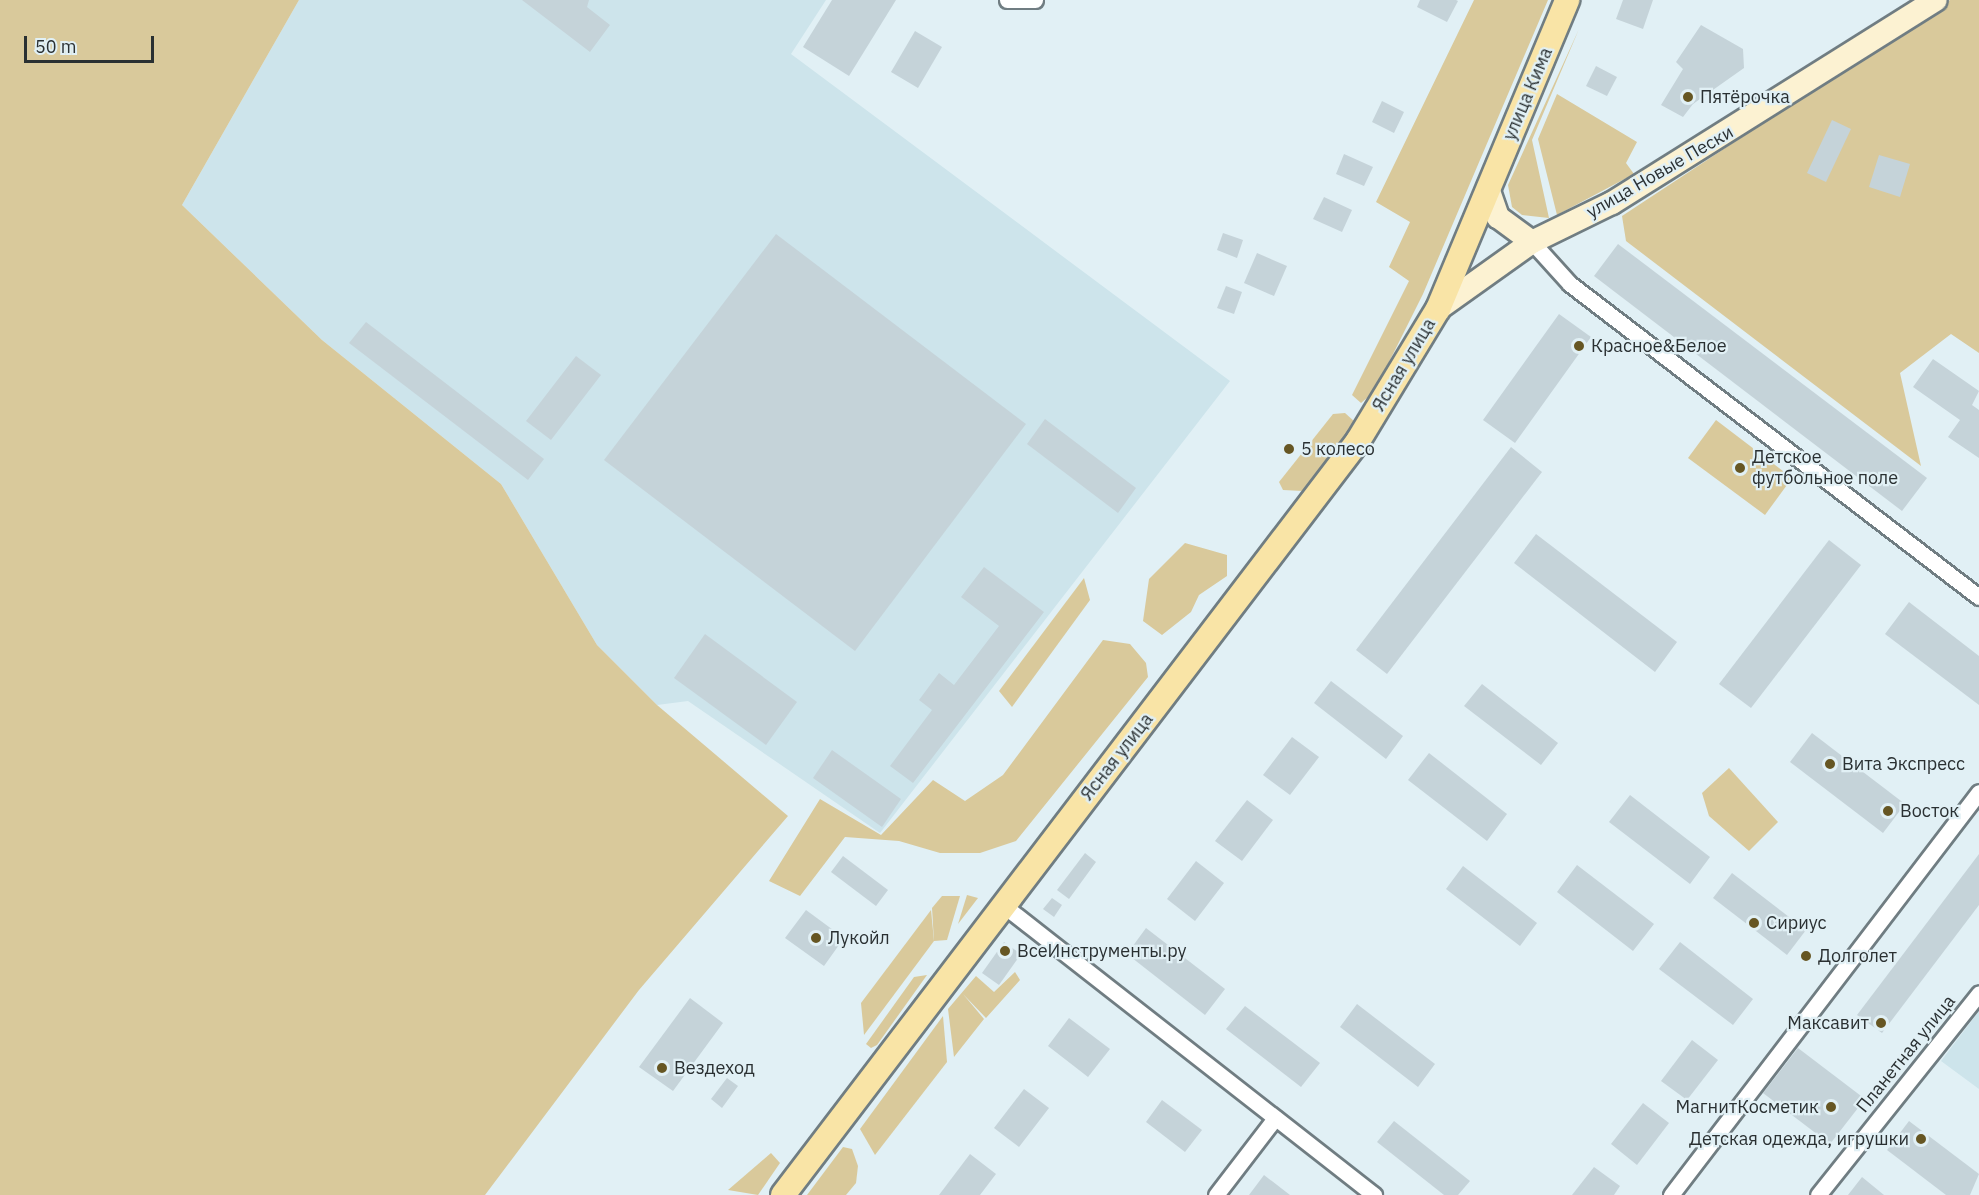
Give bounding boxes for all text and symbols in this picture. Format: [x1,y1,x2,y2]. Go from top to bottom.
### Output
scale bar [27,24,158,62]
text: 50 m [35,35,77,58]
street label: улица Кима [1499,44,1557,144]
place label: Пятёрочка [1700,86,1790,108]
marker: Пятёрочка [1681,90,1695,104]
street label: улица Новые Пески [1583,121,1737,223]
street label: Ясная улица [1368,315,1440,415]
place label: Красное&Белое [1591,335,1727,357]
marker: Красное&Белое [1572,339,1586,353]
place label: 5 колесо [1301,438,1375,460]
marker: 5 колесо [1282,442,1296,456]
place label: Детское футбольное поле [1752,447,1898,490]
marker: Детское футбольное поле [1733,461,1747,475]
street label: Ясная улица [1076,709,1158,805]
place label: Вита Экспресс [1842,753,1965,775]
marker: Вита Экспресс [1823,757,1837,771]
place label: Восток [1900,800,1959,822]
marker: Восток [1881,804,1895,818]
place label: Сириус [1766,912,1827,934]
marker: Сириус [1747,916,1761,930]
place label: Лукойл [828,927,890,949]
marker: Лукойл [809,931,823,945]
place label: ВсеИнструменты.ру [1017,940,1187,962]
marker: ВсеИнструменты.ру [998,944,1012,958]
place label: Долголет [1818,945,1897,967]
marker: Долголет [1799,949,1813,963]
street label: Планетная улица [1852,991,1960,1117]
place label: Максавит [1787,1012,1869,1034]
marker: Максавит [1874,1016,1888,1030]
place label: Вездеход [674,1057,755,1079]
marker: Вездеход [655,1061,669,1075]
place label: МагнитКосметик [1676,1096,1819,1118]
marker: МагнитКосметик [1824,1100,1838,1114]
place label: Детская одежда, игрушки [1689,1128,1909,1150]
marker: Детская одежда, игрушки [1914,1132,1928,1146]

